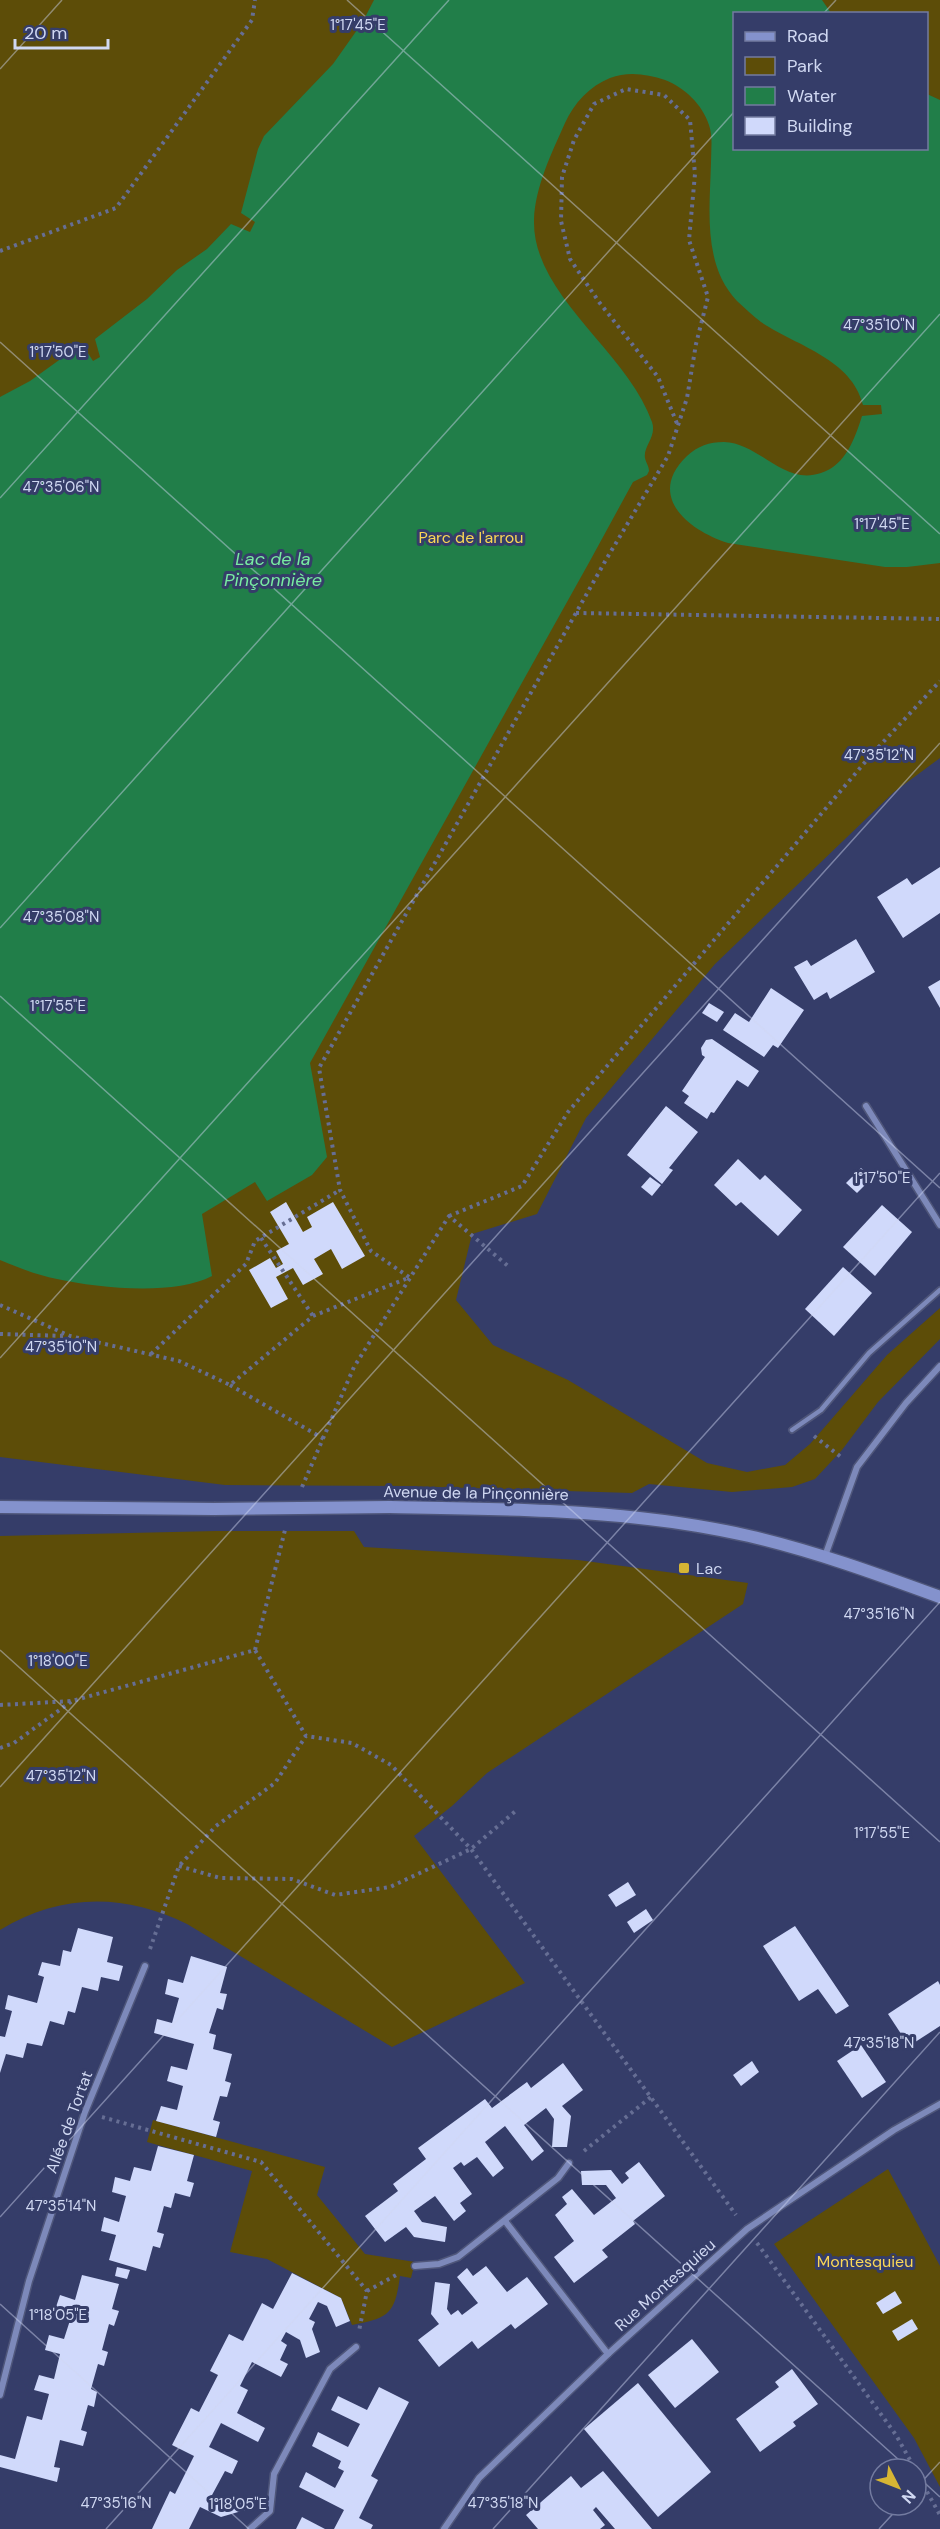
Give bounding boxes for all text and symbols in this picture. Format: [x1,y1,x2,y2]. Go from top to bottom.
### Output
scale bar [15,12,108,50]
legend [733,12,928,150]
text: 1°17'45"E [330,15,386,35]
text: 20 m [24,21,67,45]
text: Road [787,24,829,48]
text: Park [787,54,823,78]
text: Water [787,84,837,108]
text: Building [787,114,852,138]
text: 47°35'10"N [843,315,915,335]
text: 1°17'50"E [29,342,87,362]
text: 47°35'06"N [23,477,99,497]
text: 1°17'45"E [854,514,910,534]
park label: Parc de l'arrou [418,527,524,548]
water label: Lac de la Pinçonnière [224,547,322,592]
text: 47°35'12"N [844,745,914,765]
text: 47°35'08"N [23,907,99,927]
text: 1°17'55"E [30,996,86,1016]
text: 1°17'50"E [853,1168,911,1188]
text: 47°35'10"N [25,1337,97,1357]
street label: Avenue de la Pinçonnière [383,1481,569,1505]
place label: Lac [696,1558,722,1579]
marker: Lac [677,1561,691,1575]
text: 47°35'16"N [843,1604,915,1624]
text: 1°18'00"E [28,1651,88,1671]
text: 47°35'12"N [26,1766,96,1786]
text: 1°17'55"E [854,1823,910,1843]
text: 47°35'18"N [844,2033,914,2053]
street label: Allée de Tortat [41,2068,97,2176]
text: 47°35'14"N [26,2196,96,2216]
street label: Rue Montesquieu [610,2234,720,2336]
park label: Montesquieu [817,2251,913,2272]
text: 1°18'05"E [29,2305,87,2325]
north arrow [868,2457,928,2517]
text: N [897,2485,920,2508]
text: 47°35'16"N [80,2493,152,2513]
text: 47°35'18"N [468,2493,538,2513]
text: 1°18'05"E [209,2494,267,2514]

